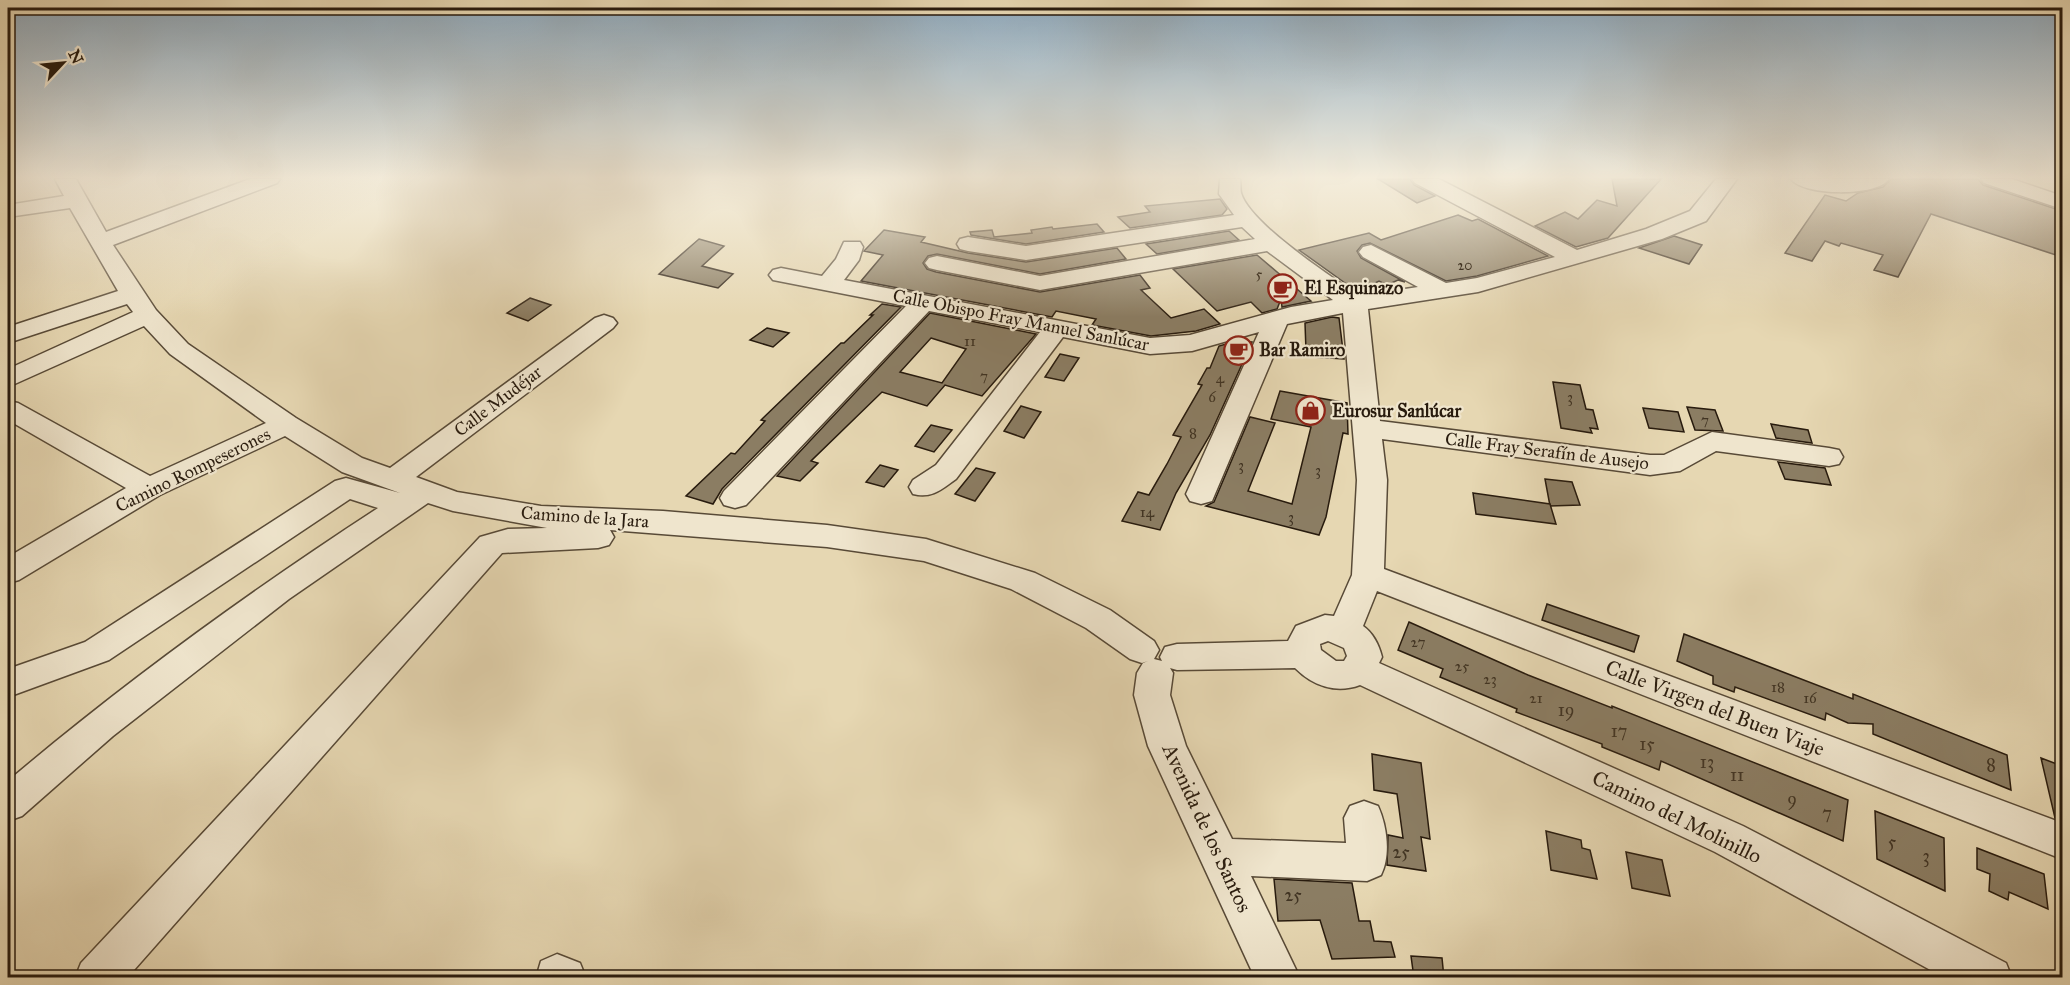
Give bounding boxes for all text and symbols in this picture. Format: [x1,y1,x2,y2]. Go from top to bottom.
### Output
north arrow [33,33,93,93]
text: N [65,46,88,67]
house number: 20 [1457,257,1473,274]
house number: 5 [1256,266,1263,283]
cafe icon: El Esquinazo [1267,272,1299,304]
place label: El Esquinazo [1304,277,1403,300]
street label: Calle Obispo Fray Manuel Sanlúcar [891,284,1151,356]
house number: 11 [964,332,976,350]
cafe icon: Bar Ramiro [1222,334,1254,366]
place label: Bar Ramiro [1259,339,1345,361]
street label: Calle Mudéjar [450,361,546,441]
house number: 7 [980,367,988,385]
house number: 4 [1216,369,1225,387]
house number: 6 [1208,388,1217,406]
house number: 3 [1567,388,1573,406]
shop icon: Eurosur Sanlúcar [1295,395,1327,427]
place label: Eurosur Sanlúcar [1332,400,1462,422]
house number: 7 [1701,411,1709,429]
street label: Camino Rompeserones [112,423,274,517]
house number: 8 [1189,424,1197,442]
street label: Calle Fray Serafín de Ausejo [1444,428,1650,474]
house number: 3 [1238,456,1244,474]
house number: 3 [1315,461,1321,479]
street label: Camino de la Jara [520,502,650,533]
house number: 14 [1140,503,1155,521]
house number: 3 [1288,508,1294,526]
house number: 27 [1411,633,1426,651]
street label: Calle Virgen del Buen Viaje [1602,654,1829,762]
house number: 25 [1455,657,1469,675]
house number: 23 [1483,670,1497,688]
house number: 18 [1771,678,1785,696]
house number: 21 [1529,689,1543,707]
house number: 16 [1803,689,1818,707]
house number: 19 [1558,699,1574,721]
house number: 17 [1611,720,1627,742]
house number: 15 [1639,733,1655,755]
street label: Avenida de los Santos [1156,739,1258,917]
house number: 13 [1700,751,1714,773]
house number: 8 [1986,754,1996,776]
house number: 11 [1730,764,1744,786]
street label: Camino del Molinillo [1588,765,1766,869]
house number: 9 [1787,788,1797,810]
house number: 7 [1822,802,1832,824]
house number: 5 [1888,831,1897,853]
house number: 25 [1392,841,1410,863]
house number: 3 [1922,845,1930,867]
house number: 25 [1284,884,1302,906]

